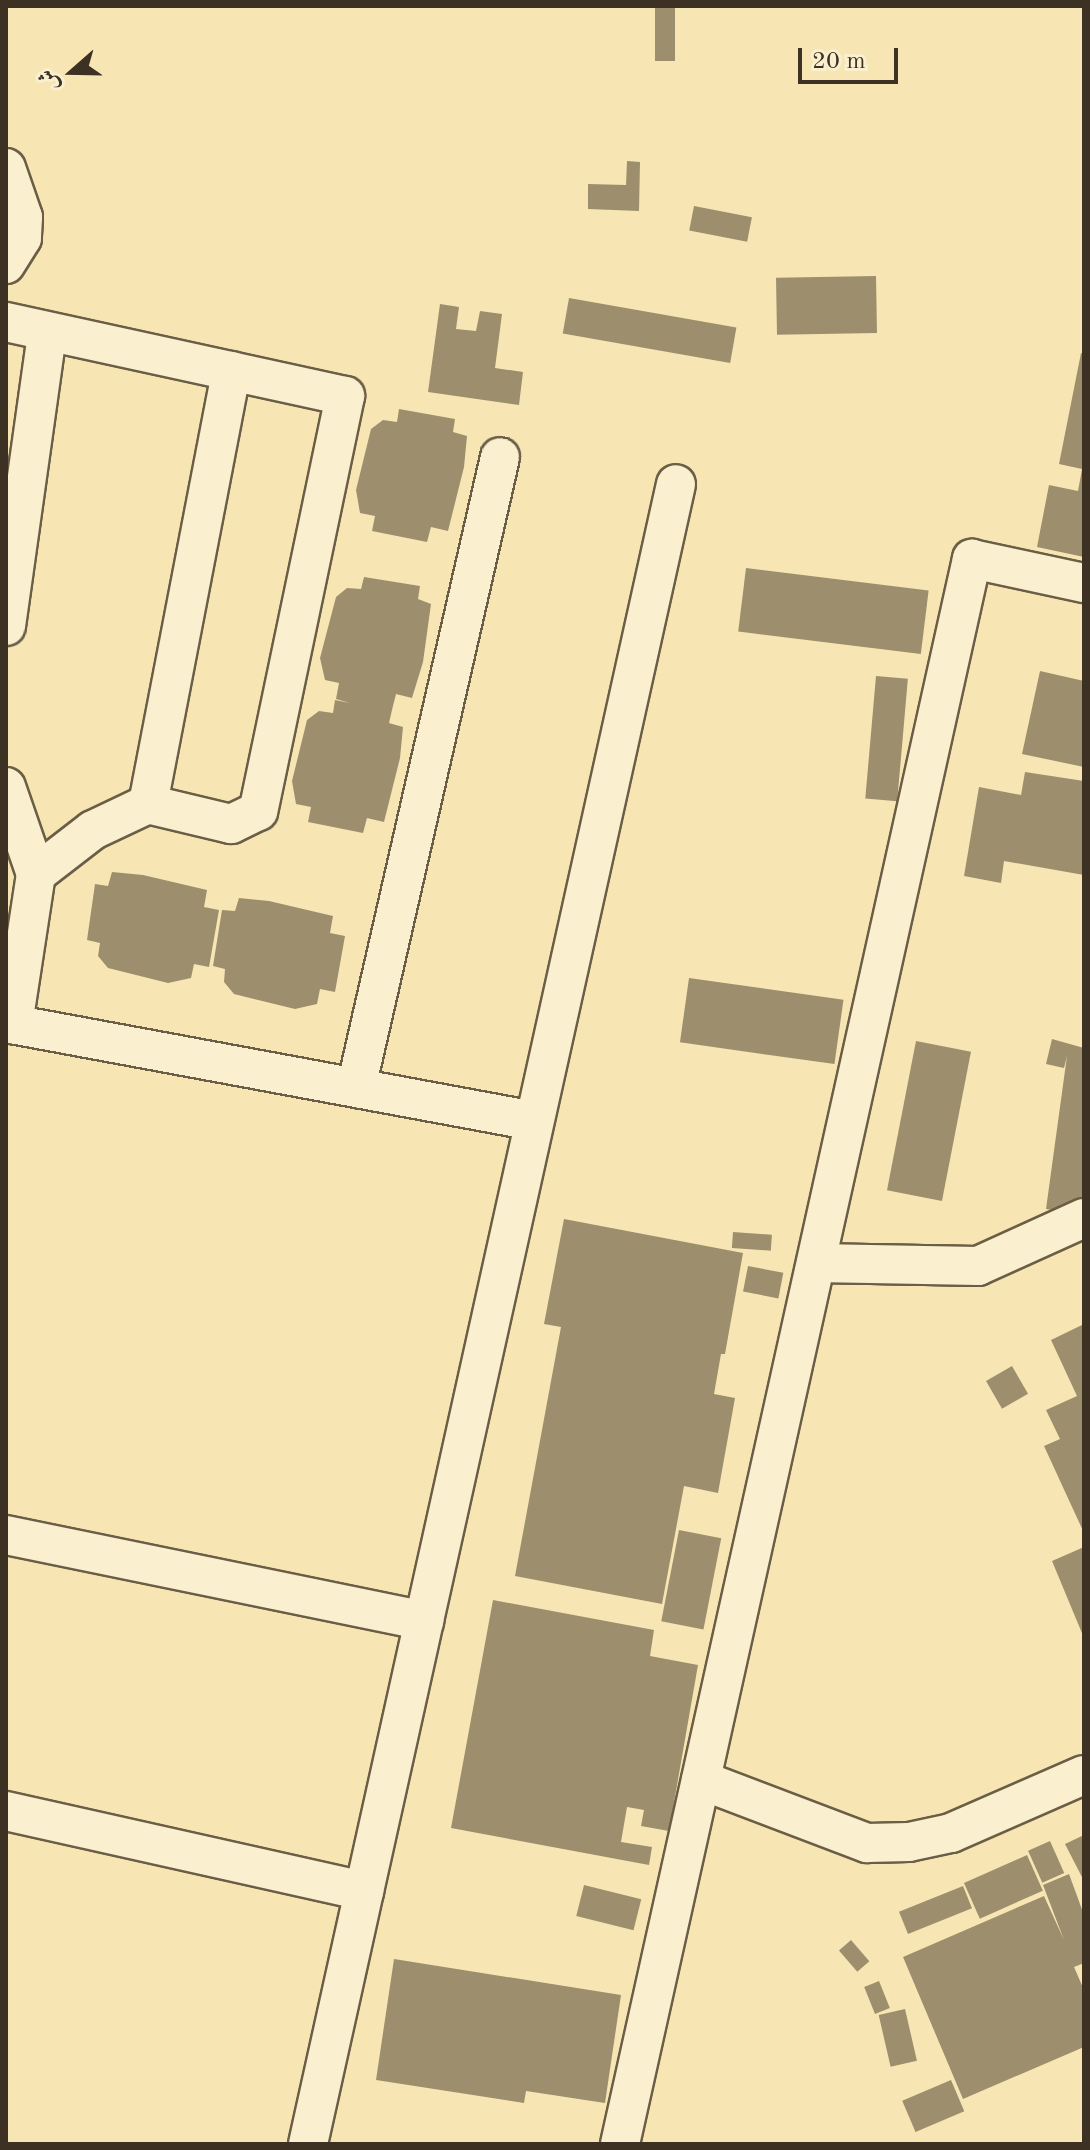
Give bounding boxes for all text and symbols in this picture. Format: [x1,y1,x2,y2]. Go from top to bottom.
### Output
north arrow [32,32,112,112]
scale bar [802,32,902,82]
text: 20 m [812,50,866,74]
text: ش [35,66,64,94]

